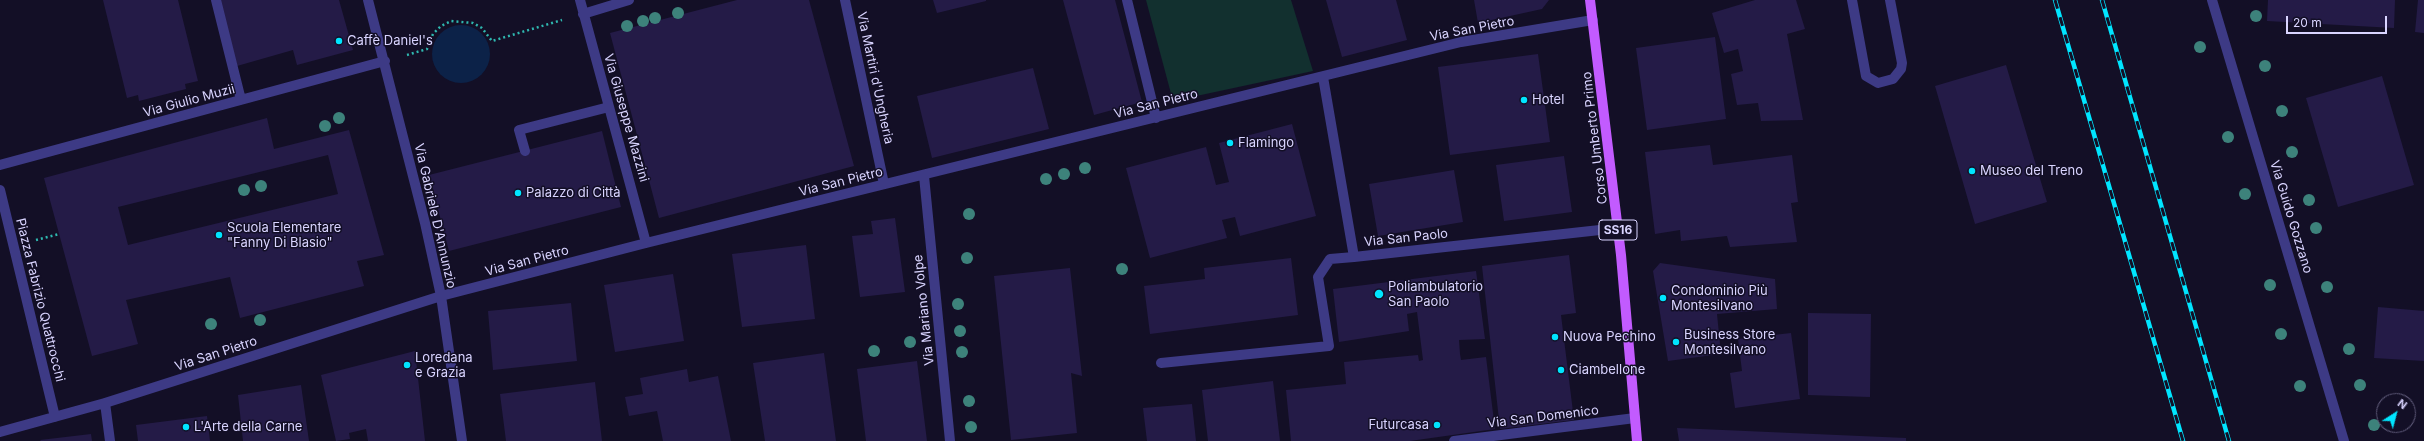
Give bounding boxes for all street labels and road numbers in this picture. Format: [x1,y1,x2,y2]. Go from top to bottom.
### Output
street label: Via Martiri d'Ungheria [853,11,897,145]
street label: Via San Pietro [1428,13,1516,45]
street label: Via Giuseppe Mazzini [600,52,652,184]
street label: Corso Umberto Primo [1579,71,1611,205]
street label: Via Giulio Muzii [141,81,237,121]
street label: Via San Pietro [1112,86,1200,122]
street label: Via Gabriele D'Annunzio [411,142,459,290]
street label: Via Guido Gozzano [2266,159,2316,275]
street label: Via San Pietro [797,164,885,200]
street label: Piazza Fabrizio Quattrocchi [12,217,68,383]
road number: SS16 [1599,220,1637,240]
street label: Via San Paolo [1363,226,1449,250]
street label: Via San Pietro [484,242,570,280]
street label: Via Mariano Volpe [910,254,938,366]
street label: Via San Pietro [173,333,259,375]
street label: Via San Domenico [1486,402,1600,432]

